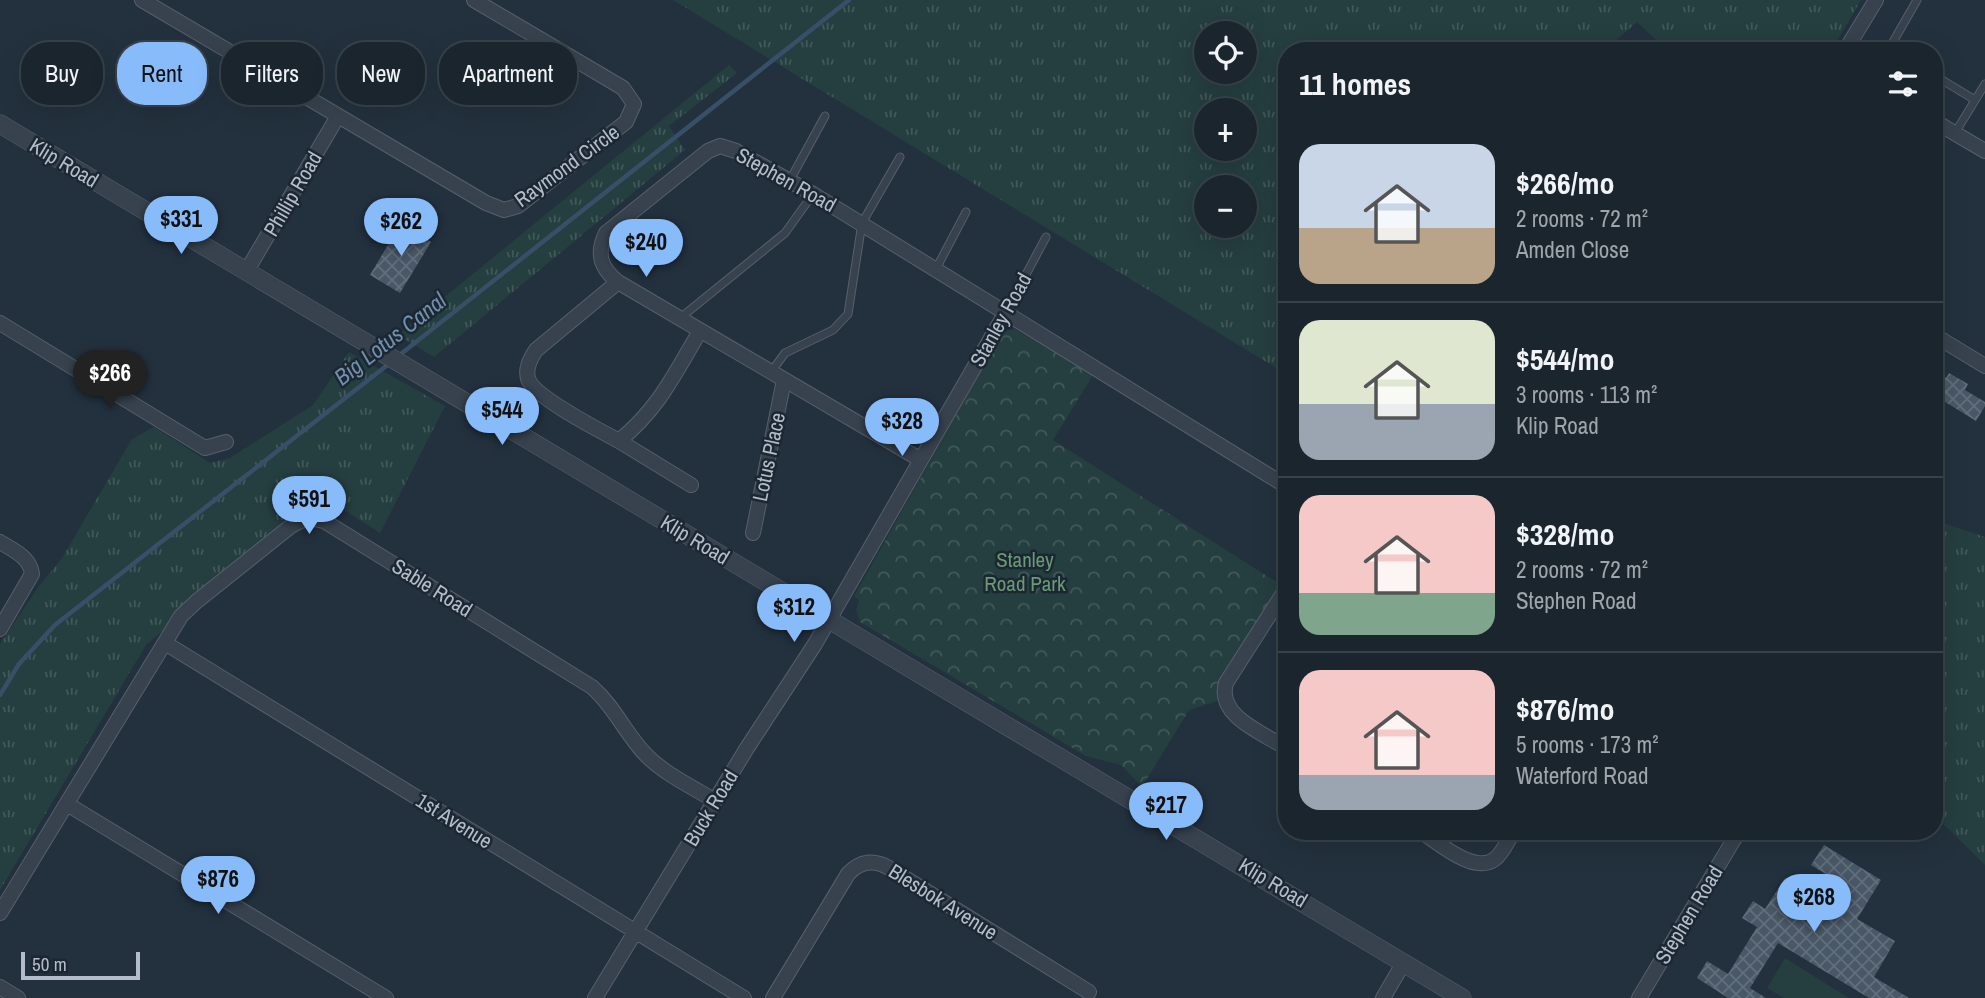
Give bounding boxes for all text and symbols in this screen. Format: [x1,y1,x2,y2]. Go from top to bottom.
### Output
map controls [1194,21,1257,238]
button: locate [1194,21,1257,84]
chip: Buy [21,42,103,105]
chip: Rent [117,42,207,105]
chip: Filters [221,42,323,105]
chip: New [337,42,425,105]
chip: Apartment [439,42,577,105]
text: 11 homes [1299,64,1411,104]
icon: filters [1884,65,1922,103]
button: + [1194,98,1257,161]
street label: Raymond Circle [508,118,625,214]
street label: Klip Road [24,131,104,194]
street label: Stephen Road [731,140,841,219]
street label: Phillip Road [257,146,329,242]
text: $266/mo [1516,163,1614,203]
icon: home [1355,172,1439,256]
button: − [1194,175,1257,238]
pin: $331 [140,196,222,256]
pin: $262 [360,198,442,258]
text: $331 [160,203,202,234]
text: 2 rooms · 72 m² [1516,203,1648,234]
text: $262 [380,205,422,236]
pin: $240 [605,219,687,279]
text: $240 [625,226,667,257]
text: Amden Close [1516,234,1629,265]
street label: Stanley Road [963,268,1038,372]
water label: Big Lotus Canal [327,285,453,392]
text: $544/mo [1516,339,1614,379]
icon: home [1355,348,1439,432]
pin: $266 [69,350,151,410]
text: $266 [89,357,131,388]
text: 3 rooms · 113 m² [1516,379,1657,410]
pin: $544 [461,388,543,447]
text: $544 [481,394,523,425]
pin: $328 [861,398,943,458]
text: $328 [881,405,923,436]
street label: Lotus Place [745,410,792,504]
text: Klip Road [1516,410,1599,441]
pin: $591 [268,476,350,536]
text: $591 [288,483,330,514]
street label: Klip Road [655,508,735,571]
text: $328/mo [1516,514,1614,554]
icon: home [1355,523,1439,607]
park label: Stanley Road Park [984,545,1066,598]
street label: Sable Road [386,551,478,624]
text: 2 rooms · 72 m² [1516,554,1648,585]
pin: $312 [753,584,835,644]
text: Stephen Road [1516,585,1637,616]
text: $312 [773,591,815,622]
text: $876/mo [1516,689,1614,729]
icon: home [1355,698,1439,782]
text: 5 rooms · 173 m² [1516,729,1659,760]
text: Waterford Road [1516,760,1648,791]
street label: Buck Road [676,764,745,851]
pin: $217 [1125,782,1207,842]
street label: 1st Avenue [411,786,498,855]
text: $217 [1145,789,1187,820]
street label: Klip Road [1233,851,1313,914]
pin: $876 [177,856,259,916]
street label: Blesbok Avenue [883,857,1003,947]
street label: Stephen Road [1648,860,1729,969]
text: $876 [197,863,239,894]
pin: $268 [1773,874,1855,934]
text: $268 [1793,881,1835,912]
scale bar [21,949,140,981]
text: 50 m [32,951,67,977]

